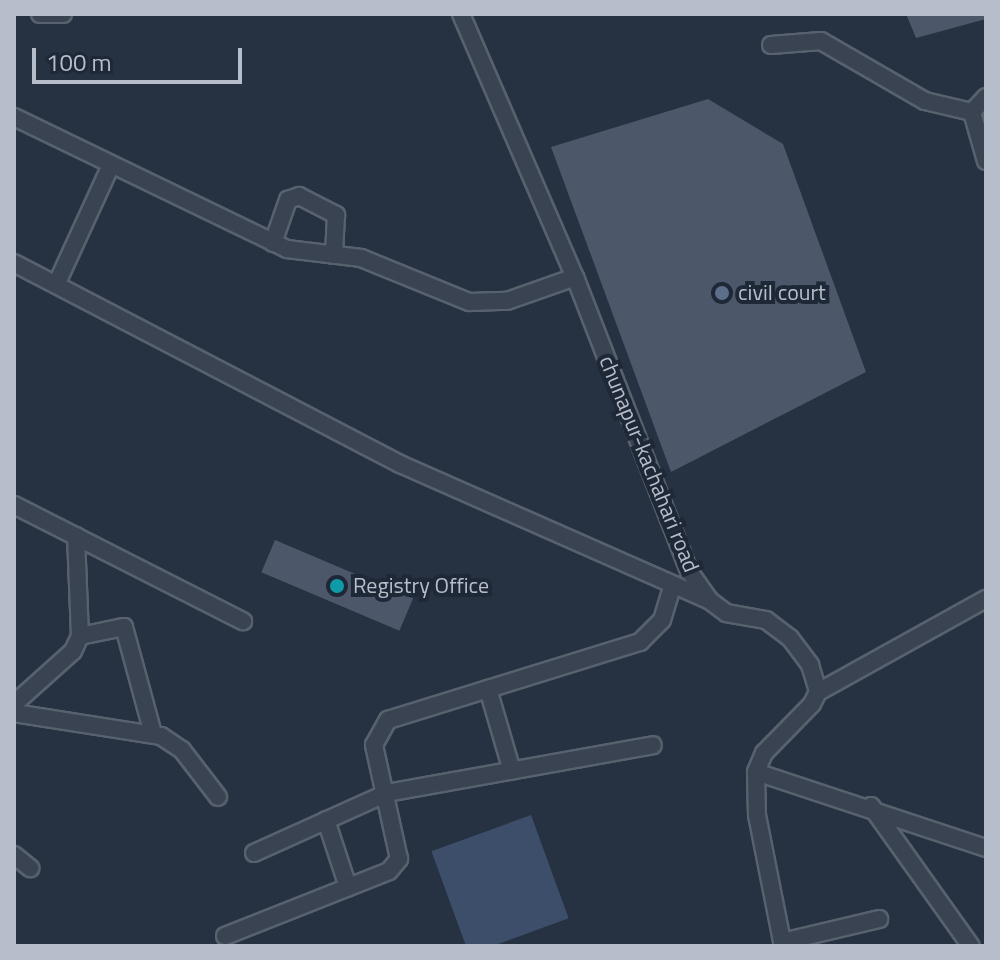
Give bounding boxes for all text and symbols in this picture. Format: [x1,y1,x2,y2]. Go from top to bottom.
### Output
scale bar [36,32,246,82]
text: 100 m [46,44,112,80]
place label: civil court [738,280,826,306]
marker: civil court [713,284,731,302]
street label: chunapur-kachahari road [593,352,705,576]
place label: Registry Office [353,573,489,599]
marker: Registry Office [328,577,346,595]

